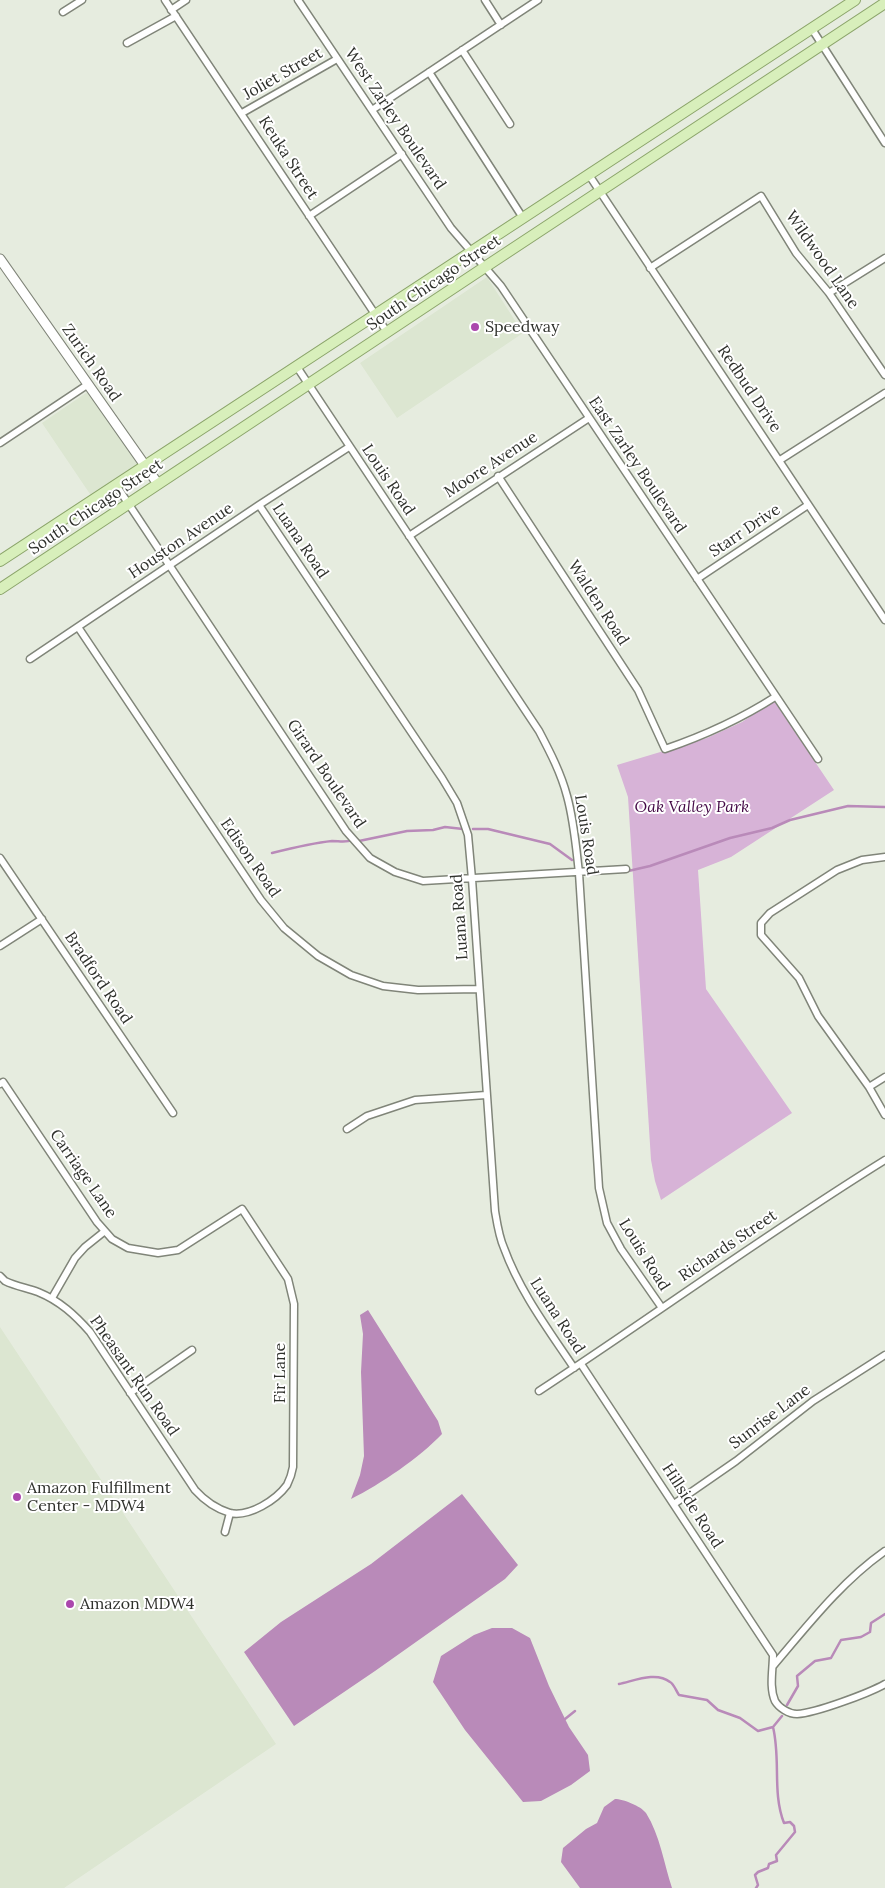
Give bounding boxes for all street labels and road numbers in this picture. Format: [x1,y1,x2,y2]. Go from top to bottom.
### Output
street label: Joliet Street [240,44,326,104]
street label: West Zarley Boulevard [340,45,450,193]
street label: Keuka Street [254,113,322,203]
street label: Wildwood Lane [781,207,863,313]
street label: South Chicago Street [363,231,505,335]
street label: Zurich Road [57,321,125,405]
street label: Redbud Drive [713,342,785,436]
street label: East Zarley Boulevard [584,393,690,537]
street label: Moore Avenue [441,428,541,502]
street label: Louis Road [357,441,419,519]
street label: South Chicago Street [25,455,167,559]
street label: Houston Avenue [125,499,237,583]
street label: Luana Road [268,500,332,582]
street label: Starr Drive [706,500,784,562]
street label: Walden Road [563,557,633,649]
street label: Girard Boulevard [283,716,369,832]
street label: Louis Road [570,793,602,877]
street label: Edison Road [216,815,284,901]
street label: Luana Road [447,873,473,961]
street label: Bradford Road [60,928,136,1028]
street label: Carriage Lane [45,1126,121,1222]
street label: Richards Street [675,1206,781,1286]
street label: Louis Road [614,1215,674,1295]
street label: Luana Road [525,1275,589,1357]
street label: Pheasant Run Road [85,1312,183,1440]
street label: Fir Lane [270,1343,290,1403]
street label: Sunrise Lane [726,1380,814,1454]
street label: Hillside Road [658,1460,726,1552]

